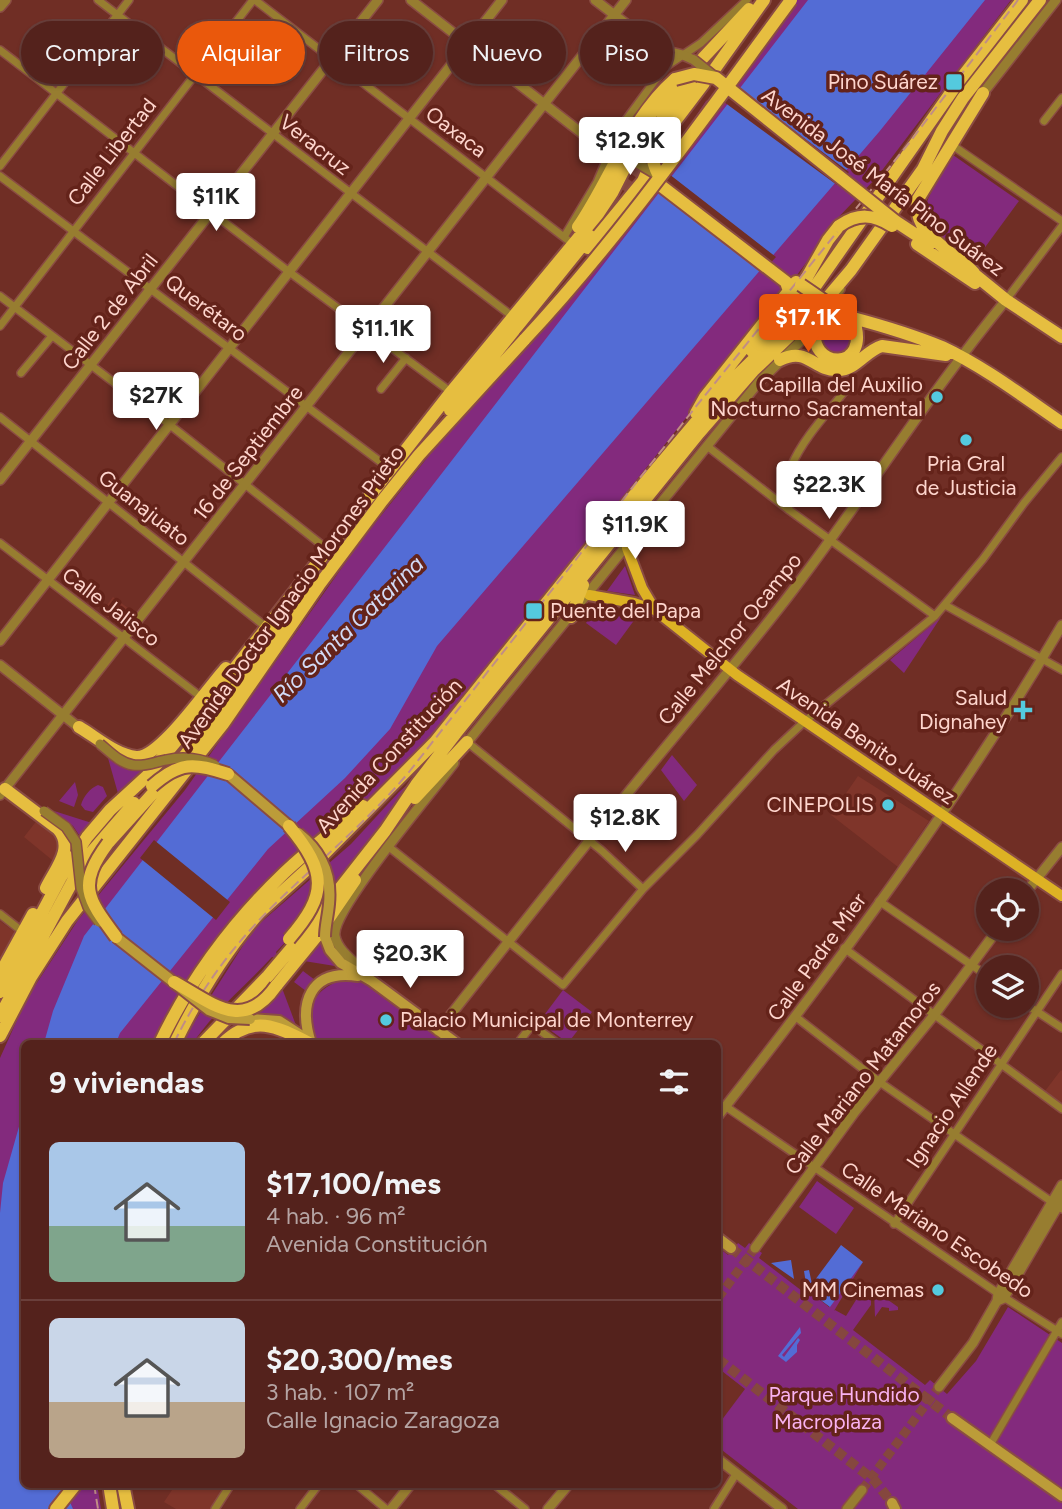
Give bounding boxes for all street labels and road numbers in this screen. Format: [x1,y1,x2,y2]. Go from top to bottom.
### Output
street label: Avenida José María Pino Suárez [757,82,1009,281]
street label: Calle Libertad [62,93,161,210]
street label: Oaxaca [421,101,492,163]
street label: Veracruz [275,109,356,180]
street label: Calle 2 de Abril [56,249,163,375]
street label: Querétaro [160,269,252,346]
street label: 16 de Septiembre [187,380,308,525]
street label: Avenida Doctor Ignacio Morones Prieto [172,440,409,753]
street label: Guanajuato [94,464,195,551]
street label: Calle Melchor Ocampo [653,548,807,730]
street label: Calle Jalisco [57,562,165,652]
street label: Avenida Benito Juárez [773,672,960,809]
street label: Avenida Constitución [310,673,467,838]
street label: Calle Padre Mier [762,888,871,1025]
street label: Calle Mariano Matamoros [779,976,946,1179]
street label: Ignacio Allende [901,1039,1002,1173]
street label: Calle Mariano Escobedo [837,1156,1038,1303]

